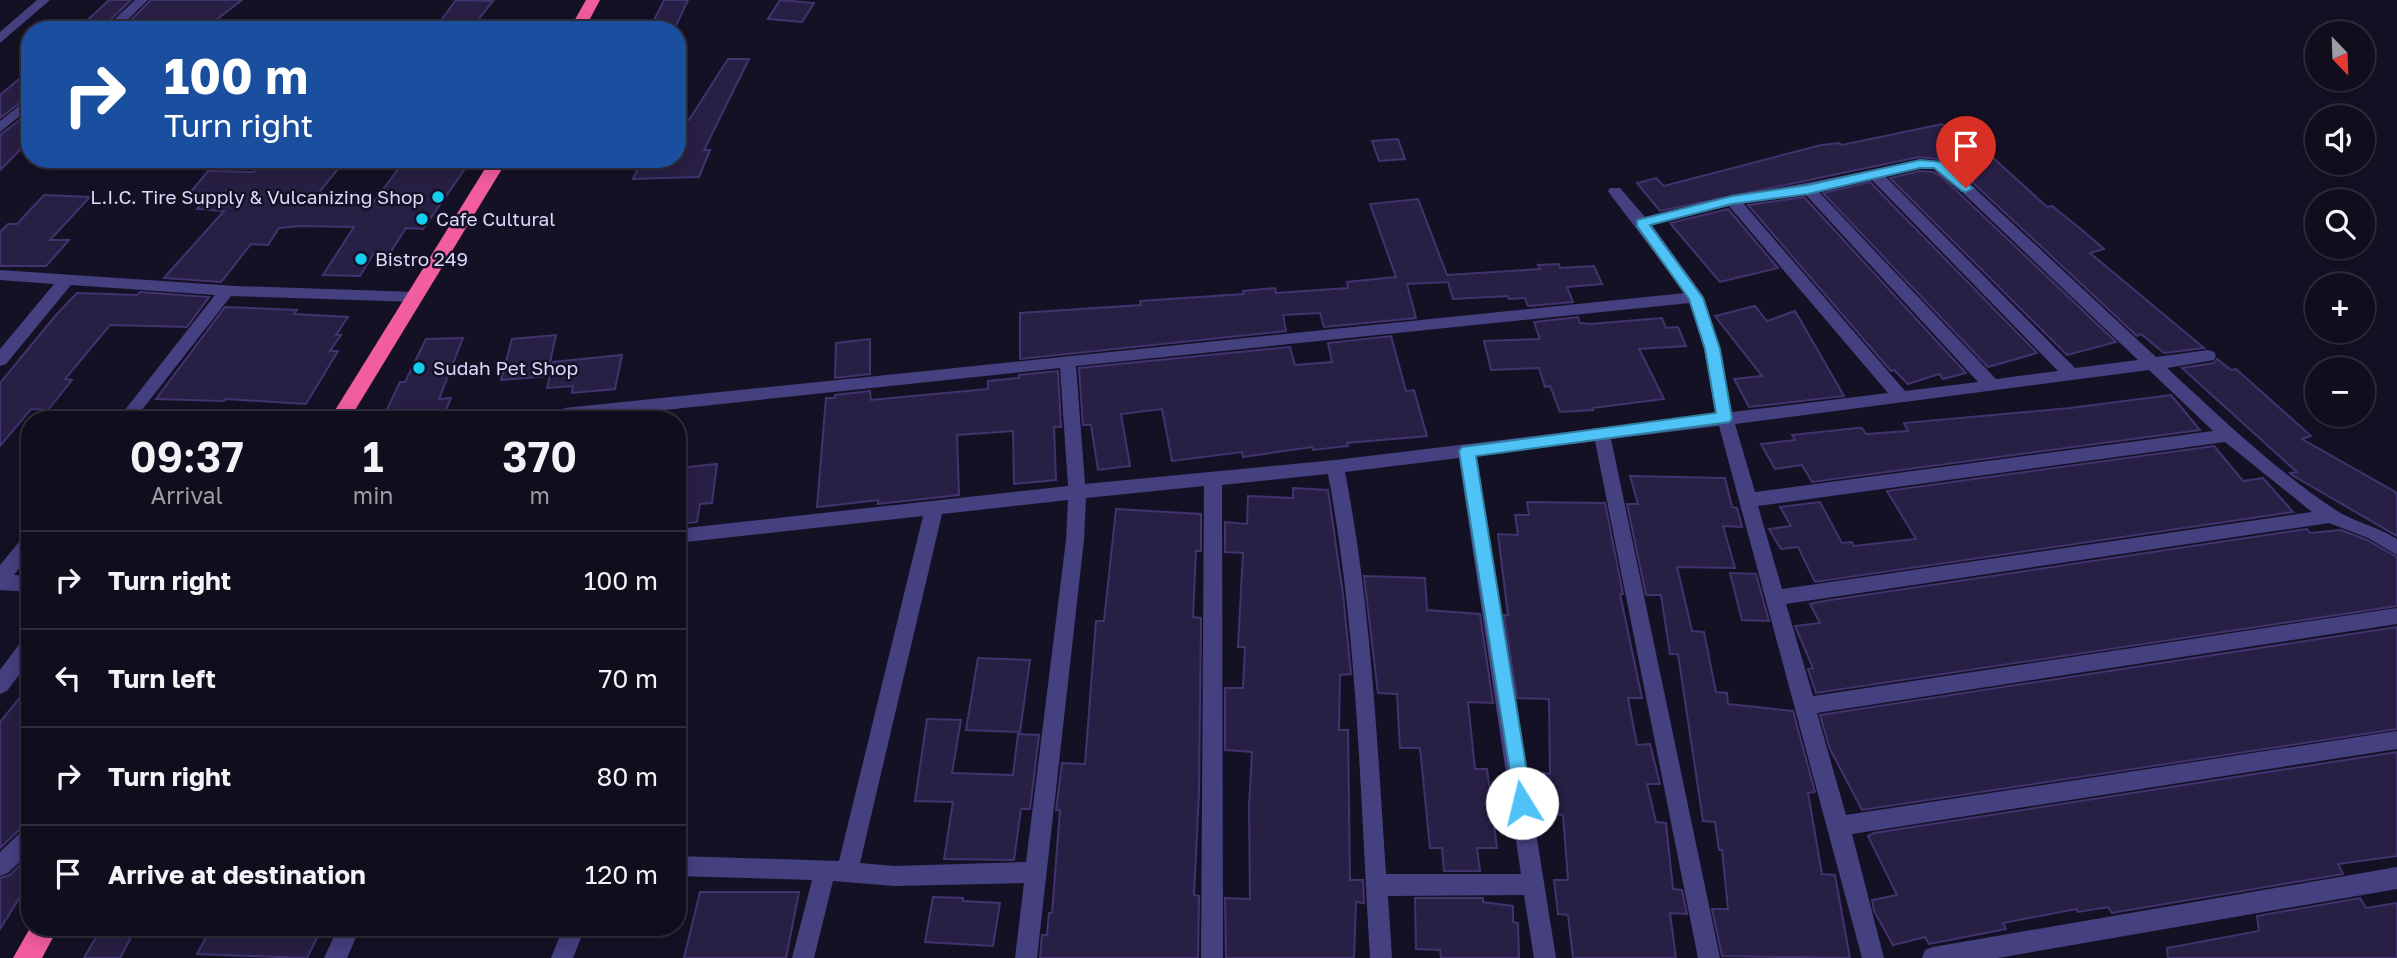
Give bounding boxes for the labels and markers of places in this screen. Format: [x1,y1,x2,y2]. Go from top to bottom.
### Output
pin [1936,116,1996,188]
place label: L.I.C. Tire Supply & Vulcanizing Shop [90,185,424,208]
marker: L.I.C. Tire Supply & Vulcanizing Shop [430,189,446,205]
place label: Cafe Cultural [436,207,555,230]
marker: Cafe Cultural [414,211,430,227]
place label: Bistro 249 [375,247,468,270]
marker: Bistro 249 [353,251,369,267]
place label: Sudah Pet Shop [433,356,578,379]
marker: Sudah Pet Shop [411,360,427,376]

